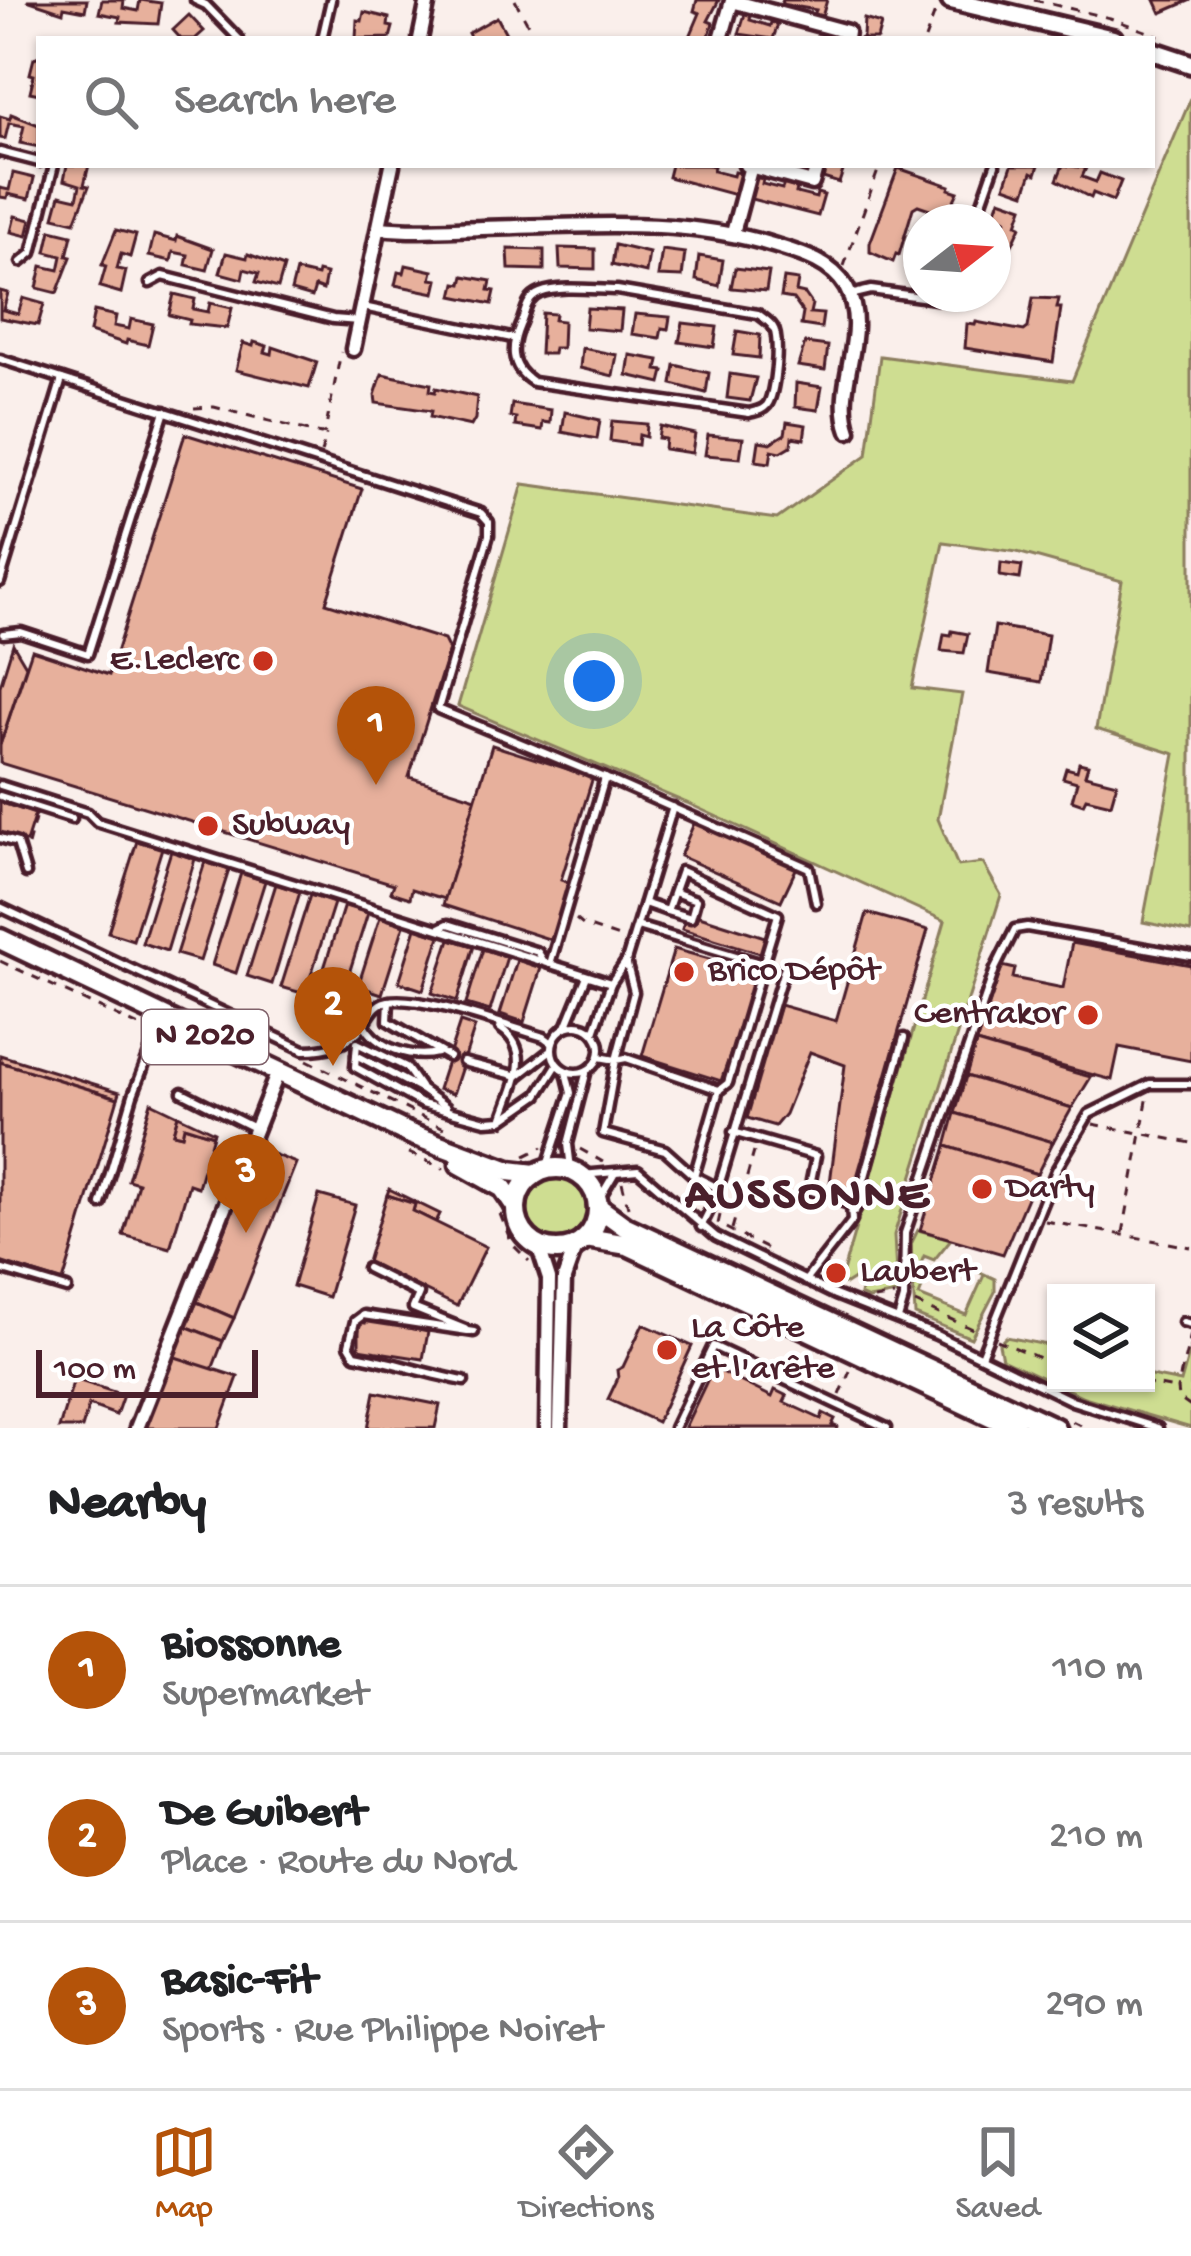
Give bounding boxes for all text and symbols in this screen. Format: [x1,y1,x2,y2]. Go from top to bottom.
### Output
search box [36,36,1155,168]
icon: search [78,69,144,135]
text: Search here [174,76,396,129]
north arrow [903,204,1011,312]
place label: E.Leclerc [110,640,241,683]
marker: E.Leclerc [250,648,276,674]
your location [564,651,624,711]
pin: 1 [337,686,415,785]
place label: Subway [232,805,350,848]
marker: Subway [195,813,221,839]
place label: Brico Dépôt [707,951,883,994]
marker: Brico Dépôt [671,959,697,985]
pin: 2 [294,967,372,1066]
place label: Centrakor [914,994,1067,1037]
marker: Centrakor [1075,1002,1101,1028]
road number: N 2020 [142,1010,268,1064]
pin: 3 [207,1134,285,1233]
place label: Darty [1004,1168,1095,1211]
district label: AUSSONNE [684,1169,931,1226]
marker: Darty [969,1176,995,1202]
place label: Laubert [860,1252,978,1295]
marker: Laubert [823,1260,849,1286]
map controls [1047,1284,1155,1392]
button: layers [1047,1284,1155,1392]
place label: La Côte et l'arête [691,1308,835,1392]
marker: La Côte et l'arête [654,1337,680,1363]
scale bar [36,1344,258,1397]
text: 100 m [54,1352,136,1390]
text: Nearby [48,1476,206,1536]
text: 3 results [1008,1483,1143,1529]
text: Biossonne [162,1620,341,1673]
text: 1 [79,1647,95,1693]
text: 110 m [1052,1647,1143,1693]
text: Supermarket [162,1673,368,1719]
text: De Guibert [162,1788,366,1841]
text: 2 [77,1815,97,1861]
text: 210 m [1049,1815,1143,1861]
text: Place · Route du Nord [162,1841,515,1887]
text: Basic-Fit [162,1956,317,2009]
text: 3 [77,1983,97,2029]
text: 290 m [1045,1983,1143,2029]
text: Sports · Rue Philippe Noiret [162,2009,602,2055]
tab: Map [151,2119,217,2229]
tab: Directions [519,2119,653,2229]
tab: Saved [955,2119,1040,2229]

